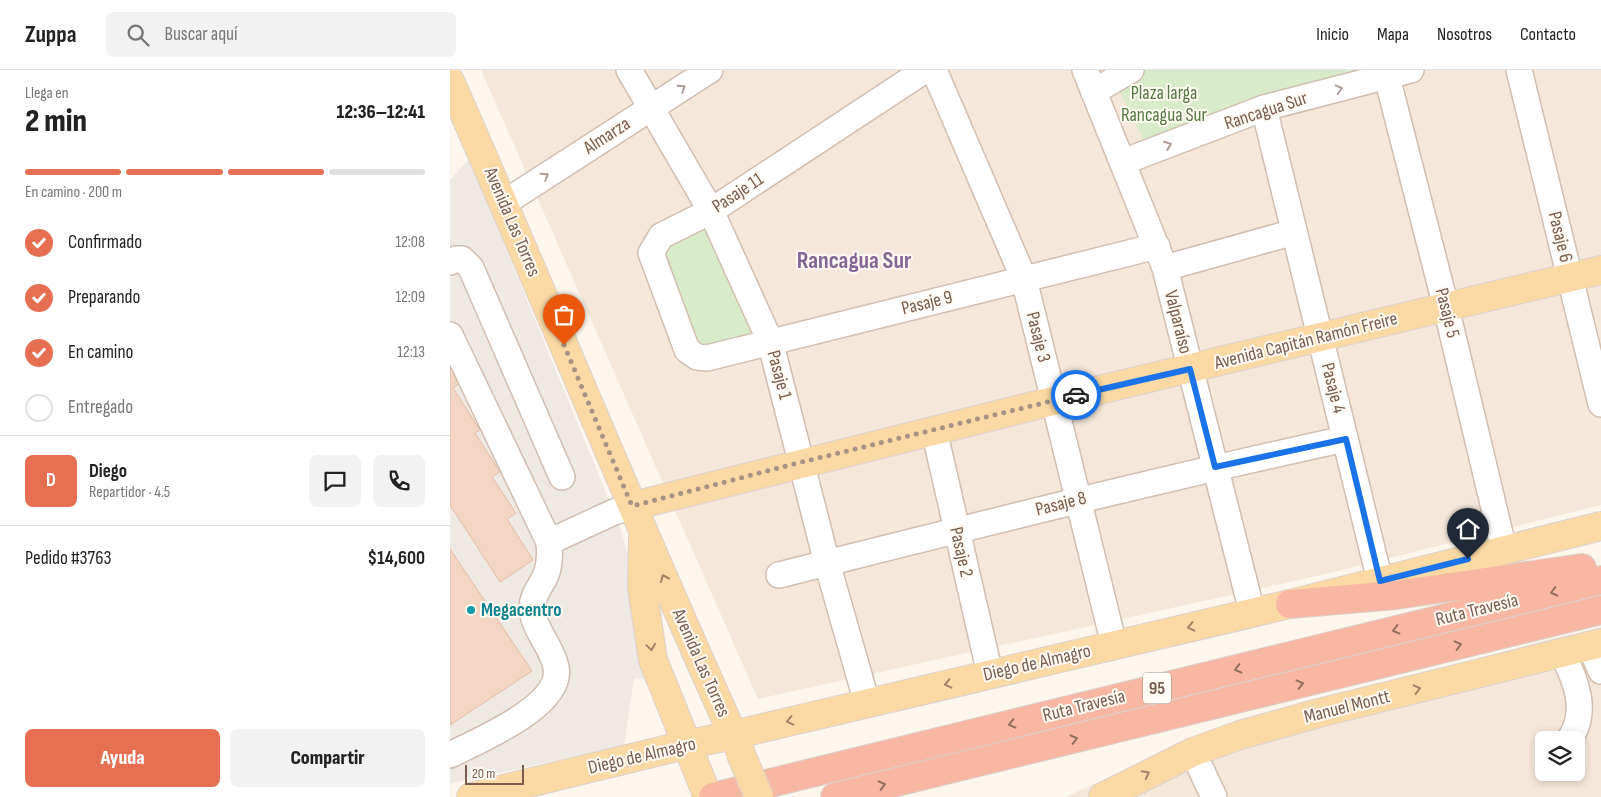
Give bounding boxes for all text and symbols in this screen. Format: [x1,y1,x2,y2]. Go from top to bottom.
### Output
search box [106,12,456,57]
text: Zuppa [25,20,76,49]
icon: search [124,21,152,49]
text: Buscar aquí [164,23,238,46]
text: Inicio [1316,24,1349,45]
text: Mapa [1377,24,1409,45]
text: Nosotros [1437,24,1492,45]
text: Contacto [1520,24,1576,45]
park label: Plaza larga Rancagua Sur [1121,82,1208,127]
text: Llega en [25,84,69,103]
one-way arrow [1335,84,1343,94]
one-way arrow [676,85,685,94]
street label: Rancagua Sur [1222,87,1311,135]
text: 12:36–12:41 [337,101,425,124]
text: 2 min [25,102,87,141]
street label: Almarza [578,112,635,160]
one-way arrow [1164,140,1172,150]
street label: Avenida Las Torres [478,163,545,280]
street label: Pasaje 11 [708,168,768,218]
one-way arrow [539,173,549,182]
text: En camino · 200 m [25,183,122,202]
street label: Pasaje 6 [1543,209,1577,265]
icon: check [25,229,53,257]
text: Confirmado [68,231,142,254]
text: 12:08 [395,233,425,252]
district label: Rancagua Sur [797,246,912,275]
icon: check [25,284,53,312]
text: Preparando [68,286,140,309]
street label: Pasaje 9 [899,286,955,320]
street label: Pasaje 5 [1430,286,1464,340]
text: 12:09 [395,288,425,307]
street label: Valparaíso [1159,288,1197,356]
pin [543,294,585,345]
icon: bag [550,301,578,329]
street label: Avenida Capitán Ramón Freire [1211,307,1400,375]
street label: Pasaje 3 [1021,309,1055,365]
icon: check [25,339,53,367]
text: En camino [68,341,133,364]
text: 12:13 [397,343,425,362]
street label: Pasaje 1 [761,348,797,402]
street label: Pasaje 4 [1316,360,1350,416]
courier [1051,370,1101,420]
icon: car [1062,381,1090,409]
text: Entregado [68,396,133,419]
button: chat [309,455,361,507]
button: phone [373,455,425,507]
text: Diego [89,460,127,483]
text: D [46,469,56,492]
text: Repartidor · 4.5 [89,483,170,502]
street label: Pasaje 8 [1033,487,1089,521]
pin [1447,508,1489,559]
icon: home [1454,515,1482,543]
street label: Pasaje 2 [944,525,978,579]
text: Pedido #3763 [25,547,111,570]
text: $14,600 [367,547,425,570]
one-way arrow [660,574,670,583]
one-way arrow [1550,586,1558,596]
street label: Ruta Travesía [1434,589,1520,631]
place label: Megacentro [481,599,562,622]
marker: Megacentro [465,604,477,616]
street label: Avenida Las Torres [666,604,735,721]
one-way arrow [1187,621,1196,632]
one-way arrow [1391,624,1400,635]
street label: Diego de Almagro [981,639,1093,687]
one-way arrow [1453,640,1462,651]
one-way arrow [645,644,656,652]
one-way arrow [1233,663,1242,674]
road number: 95 [1143,672,1171,704]
one-way arrow [944,678,953,689]
one-way arrow [1295,679,1303,689]
one-way arrow [1413,684,1422,695]
street label: Ruta Travesía [1041,685,1127,727]
street label: Manuel Montt [1302,685,1393,729]
one-way arrow [786,715,794,726]
one-way arrow [1008,718,1017,729]
button: Ayuda [25,729,220,787]
button: Compartir [230,729,425,787]
map controls [1535,731,1585,781]
button: layers [1535,731,1585,781]
street label: Diego de Almagro [586,732,698,780]
one-way arrow [1069,734,1078,745]
scale bar [465,762,524,785]
text: 20 m [472,765,495,782]
one-way arrow [1141,770,1150,780]
one-way arrow [878,781,886,791]

